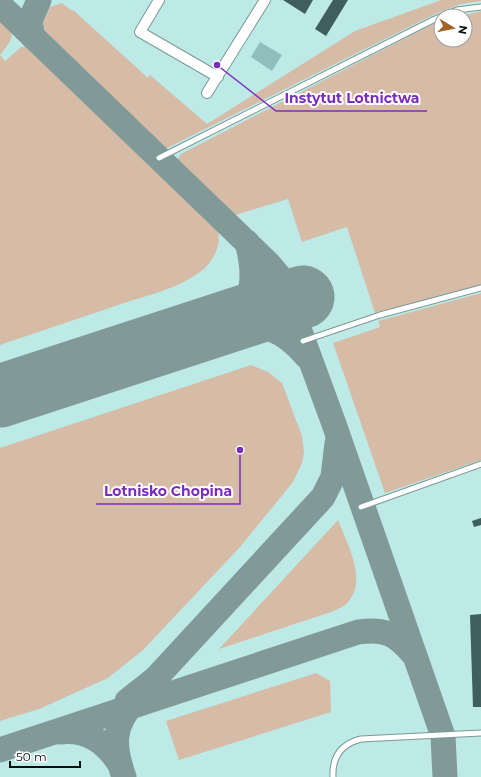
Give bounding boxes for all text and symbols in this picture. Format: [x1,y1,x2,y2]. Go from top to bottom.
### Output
north arrow [433,8,473,48]
text: N [455,24,471,35]
callout: Instytut Lotnictwa [276,85,427,111]
text: Instytut Lotnictwa [284,89,420,107]
callout: Lotnisko Chopina [96,478,240,504]
text: Lotnisko Chopina [104,482,232,500]
scale bar [10,743,80,769]
text: 50 m [16,749,47,764]

